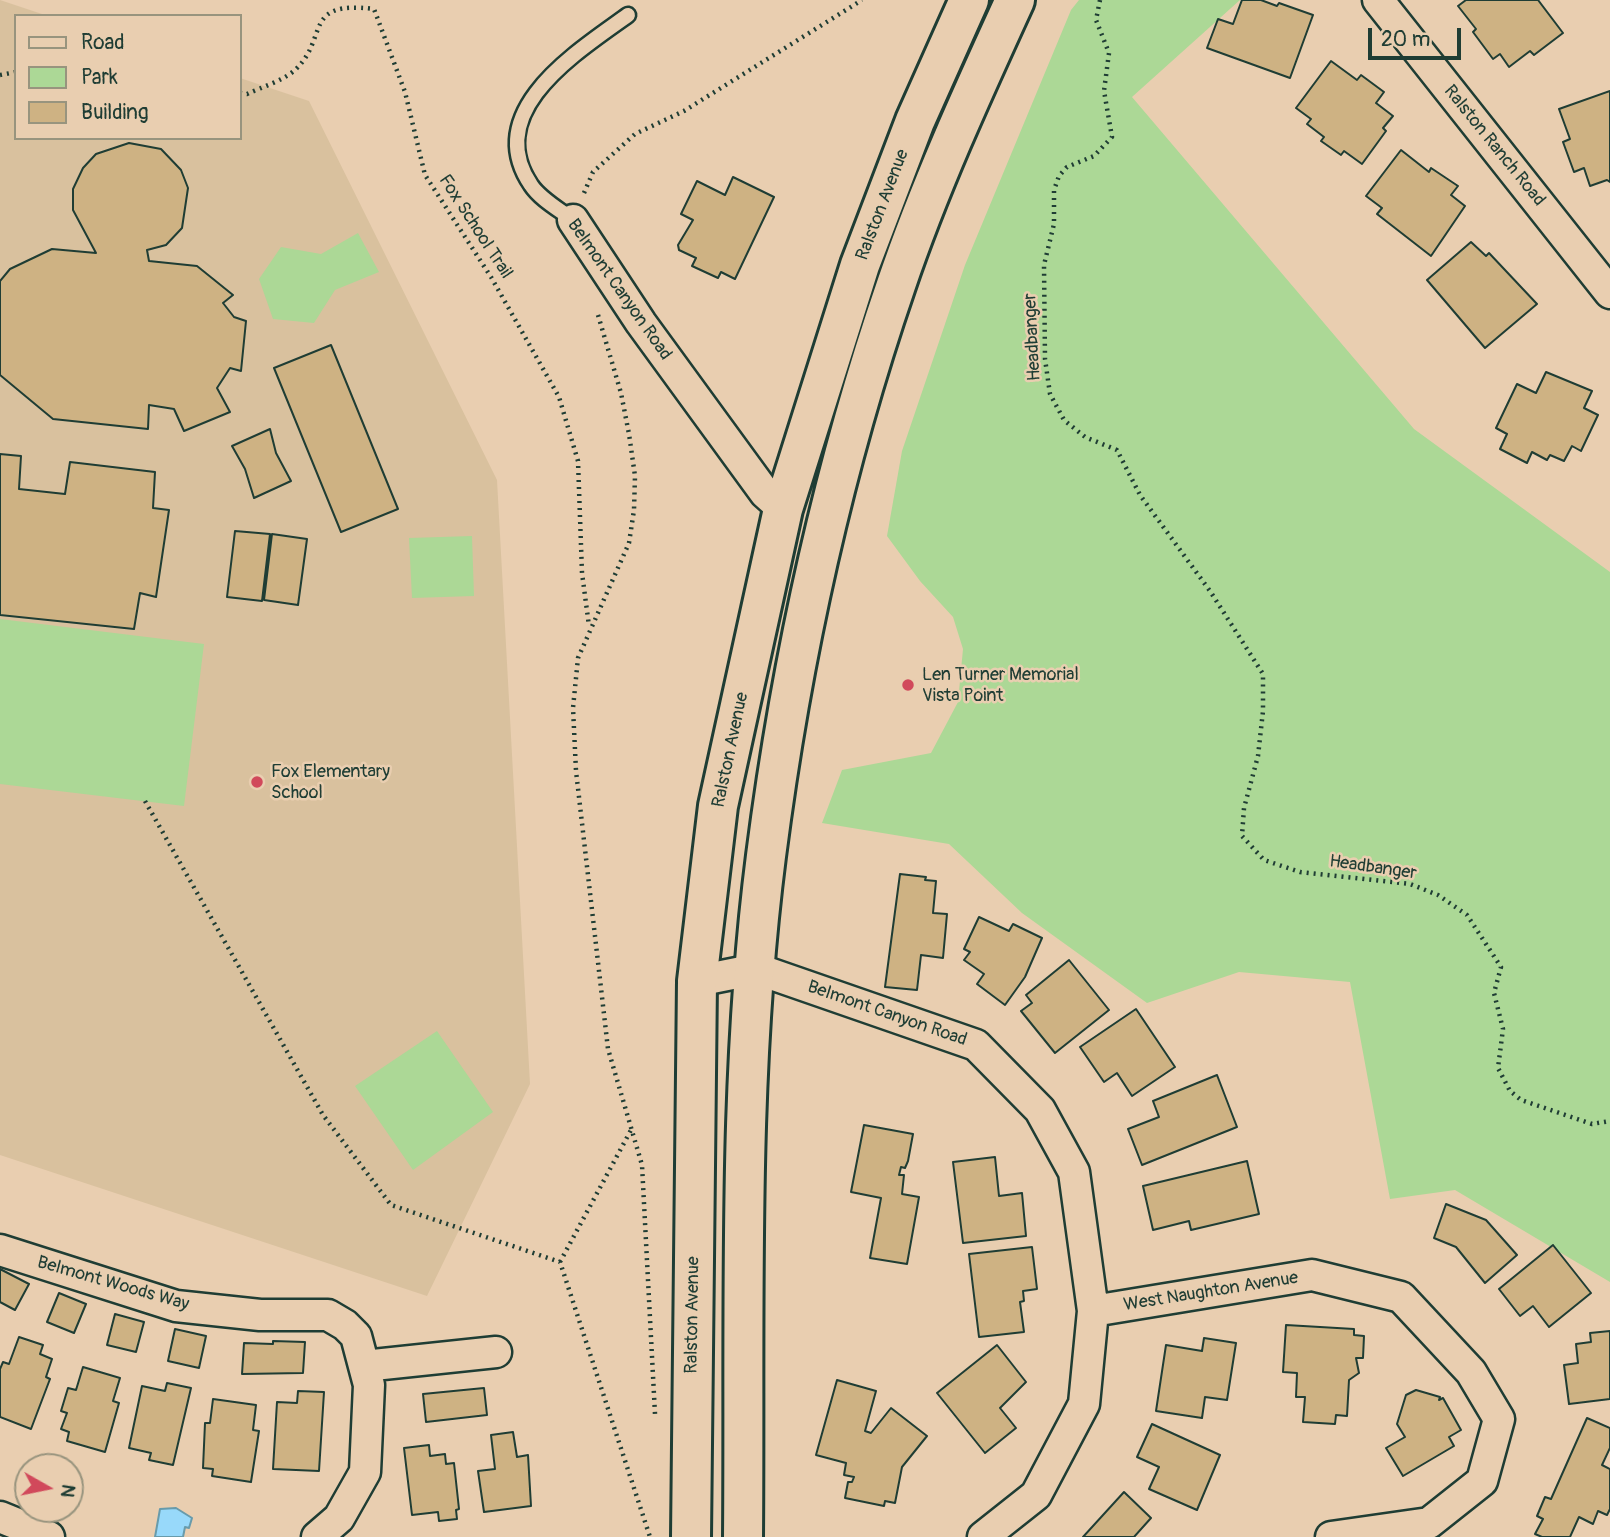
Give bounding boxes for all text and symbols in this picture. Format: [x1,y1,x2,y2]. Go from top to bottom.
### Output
legend [14,14,242,140]
scale bar [1372,14,1465,58]
text: 20 m [1381,26,1430,53]
text: Road [81,29,125,56]
text: Park [81,64,118,91]
street label: Ralston Ranch Road [1439,81,1549,211]
text: Building [81,99,148,126]
street label: Ralston Avenue [852,146,914,264]
street label: Fox School Trail [433,171,517,283]
street label: Belmont Canyon Road [562,215,676,365]
street label: Headbanger [1020,293,1046,381]
place label: Len Turner Memorial Vista Point [922,664,1079,706]
marker: Len Turner Memorial Vista Point [900,677,916,693]
street label: Ralston Avenue [708,690,754,810]
place label: Fox Elementary School [271,761,390,804]
marker: Fox Elementary School [249,774,265,790]
street label: Headbanger [1328,851,1418,885]
street label: Belmont Canyon Road [804,977,970,1051]
street label: Belmont Woods Way [35,1252,191,1316]
street label: Ralston Avenue [681,1256,705,1374]
street label: West Naughton Avenue [1122,1268,1300,1316]
north arrow [14,1453,84,1523]
text: N [55,1483,81,1499]

